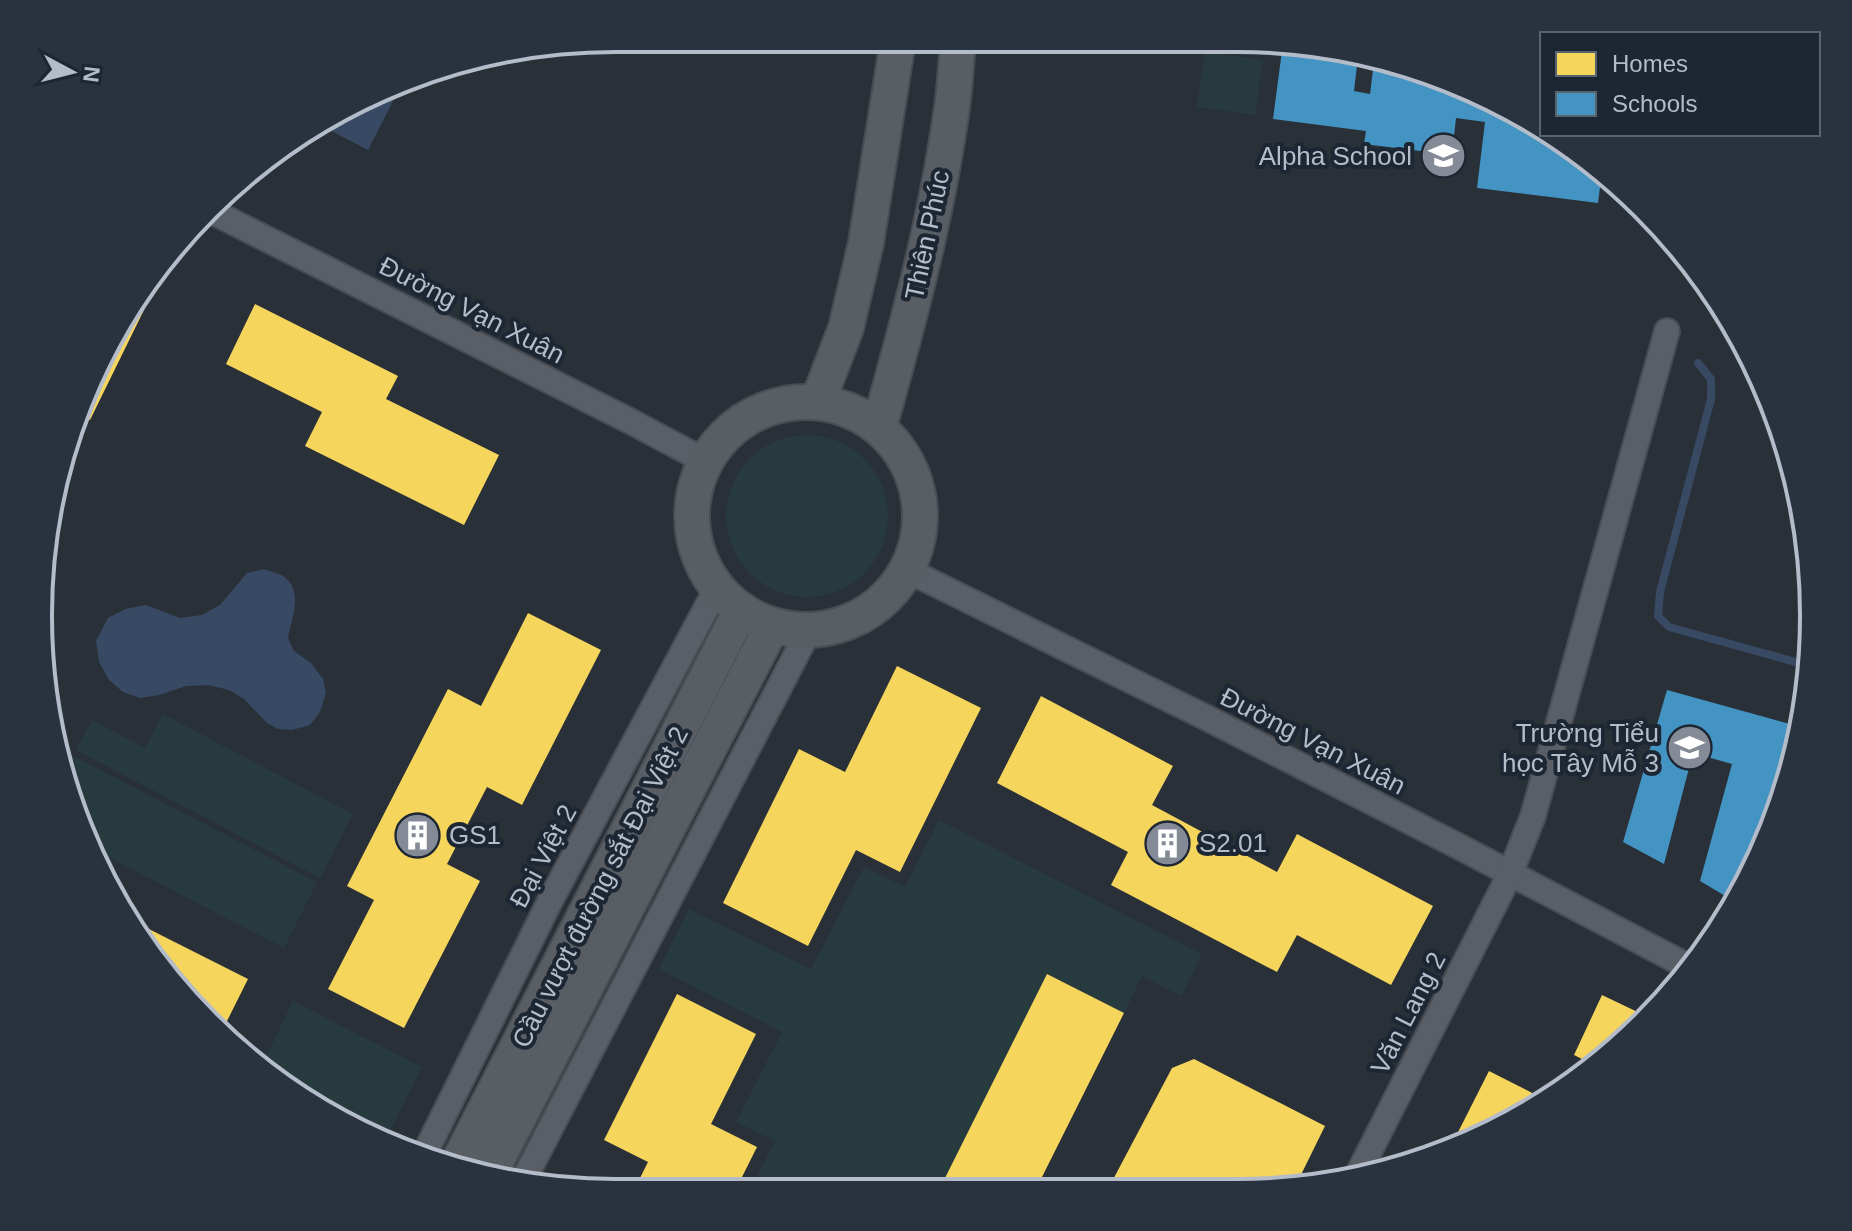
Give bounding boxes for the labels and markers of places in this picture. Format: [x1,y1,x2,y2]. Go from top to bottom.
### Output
school or university icon: Alpha School [1419,132,1467,180]
place label: Alpha School [1259,141,1412,171]
place label: Trường Tiểu học Tây Mỗ 3 [1502,718,1659,778]
school or university icon: Trường Tiểu học Tây Mỗ 3 [1666,724,1714,772]
building icon: GS1 [394,811,442,859]
building icon: S2.01 [1144,819,1192,867]
place label: GS1 [449,820,501,850]
place label: S2.01 [1199,828,1267,858]

